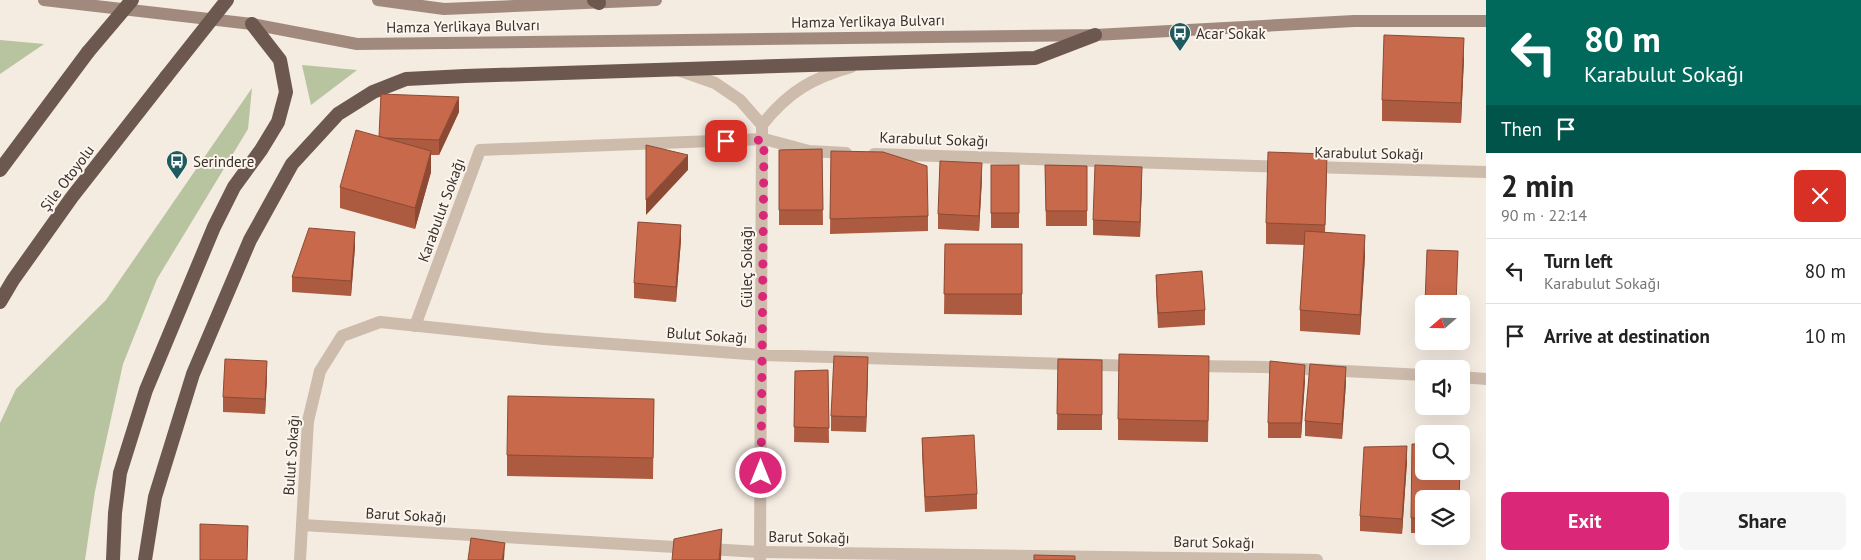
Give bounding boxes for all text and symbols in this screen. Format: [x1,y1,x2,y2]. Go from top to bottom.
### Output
street label: Hamza Yerlikaya Bulvarı [791,10,945,32]
street label: Hamza Yerlikaya Bulvarı [386,15,540,37]
text: 80 m [1584,16,1661,62]
icon: left [1501,20,1566,85]
bus stop icon: Acar Sokak [1168,21,1192,52]
place label: Acar Sokak [1196,24,1267,43]
text: Karabulut Sokağı [1584,60,1744,88]
icon: arrive [1552,115,1580,143]
text: Then [1501,117,1542,141]
pin [705,120,747,162]
icon: arrive [712,127,740,155]
street label: Karabulut Sokağı [879,128,989,150]
street label: Şile Otoyolu [36,141,98,215]
street label: Karabulut Sokağı [1314,143,1424,163]
bus stop icon: Serindere [165,149,189,180]
place label: Serindere [193,152,254,171]
street label: Karabulut Sokağı [413,155,469,265]
text: 2 min [1501,166,1574,205]
button: close [1794,170,1846,222]
text: 90 m · 22:14 [1501,205,1587,225]
street label: Güleç Sokağı [737,226,756,308]
text: Turn left [1544,249,1613,273]
icon: left [1501,257,1529,285]
text: 80 m [1805,259,1846,283]
text: Karabulut Sokağı [1544,273,1660,293]
north arrow [1415,295,1470,350]
map controls [1415,295,1470,545]
icon: arrive [1501,322,1529,350]
street label: Bulut Sokağı [666,323,748,347]
text: Arrive at destination [1544,324,1710,348]
text: 10 m [1805,324,1846,348]
button: sound [1415,360,1470,415]
street label: Bulut Sokağı [279,414,303,496]
button: search [1415,425,1470,480]
position arrow [734,446,786,498]
button: layers [1415,490,1470,545]
button: Exit [1501,492,1669,550]
button: Share [1679,492,1846,550]
street label: Barut Sokağı [365,503,447,527]
street label: Barut Sokağı [768,527,850,547]
street label: Barut Sokağı [1173,532,1255,552]

